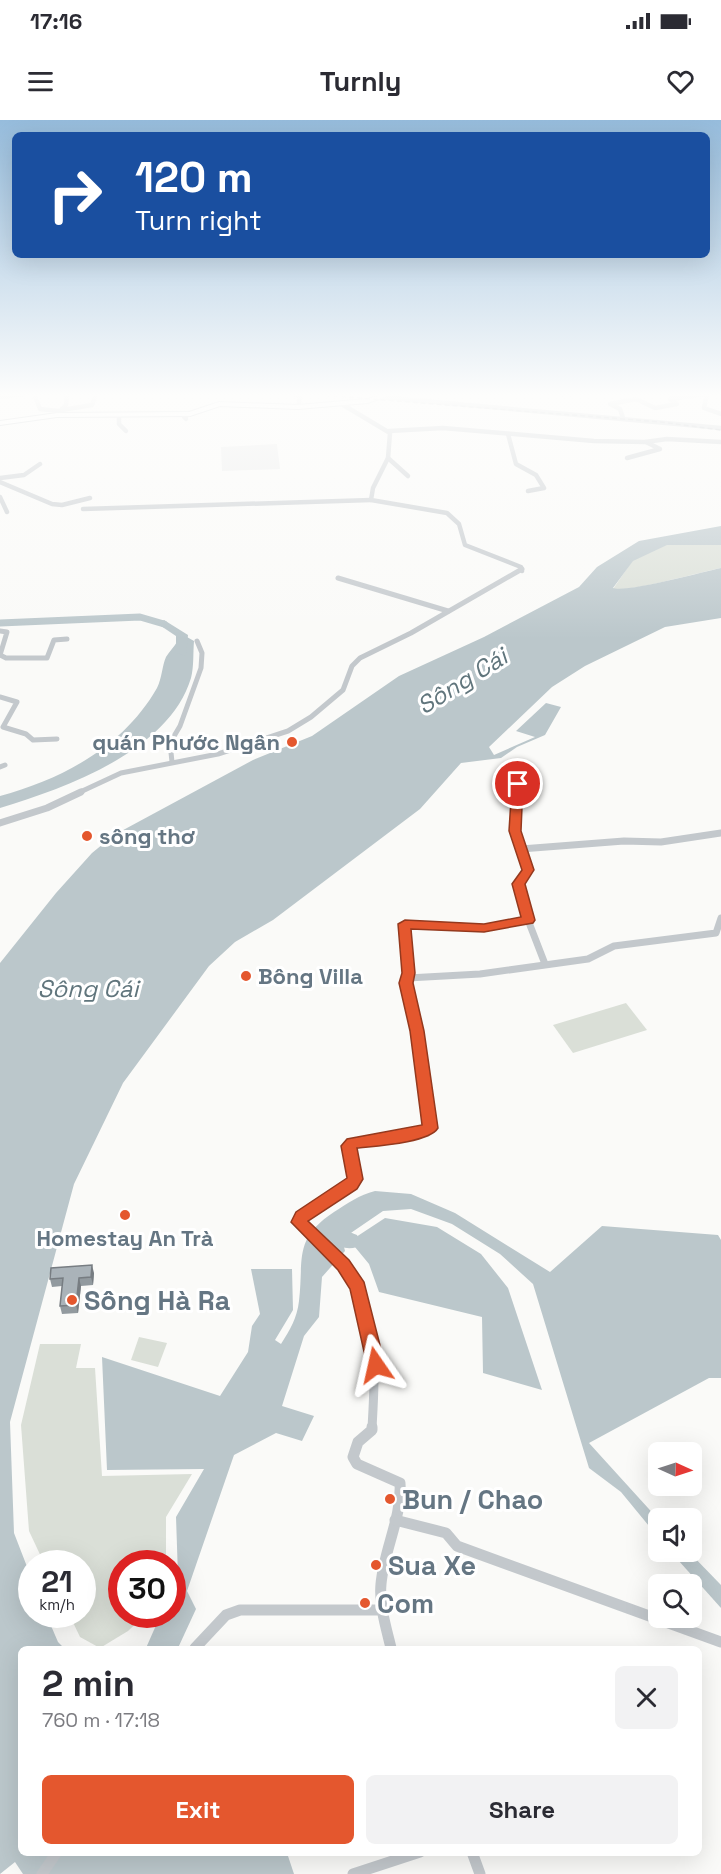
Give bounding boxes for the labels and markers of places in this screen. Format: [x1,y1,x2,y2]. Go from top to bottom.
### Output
place label: quán Phước Ngân [92,728,280,756]
marker: quán Phước Ngân [285,735,299,749]
pin [492,758,543,809]
place label: sông thơ [99,822,195,850]
marker: sông thơ [80,829,94,843]
place label: Bông Villa [258,962,363,990]
marker: Bông Villa [239,969,253,983]
marker: Homestay An Trà [118,1208,132,1222]
place label: Homestay An Trà [36,1224,214,1252]
place label: Sông Hà Ra [84,1283,231,1318]
marker: Sông Hà Ra [65,1293,79,1307]
place label: Bun / Chao [402,1482,543,1517]
marker: Bun / Chao [383,1492,397,1506]
place label: Sua Xe [388,1548,476,1583]
marker: Sua Xe [369,1558,383,1572]
place label: Com [377,1586,434,1621]
marker: Com [358,1596,372,1610]

